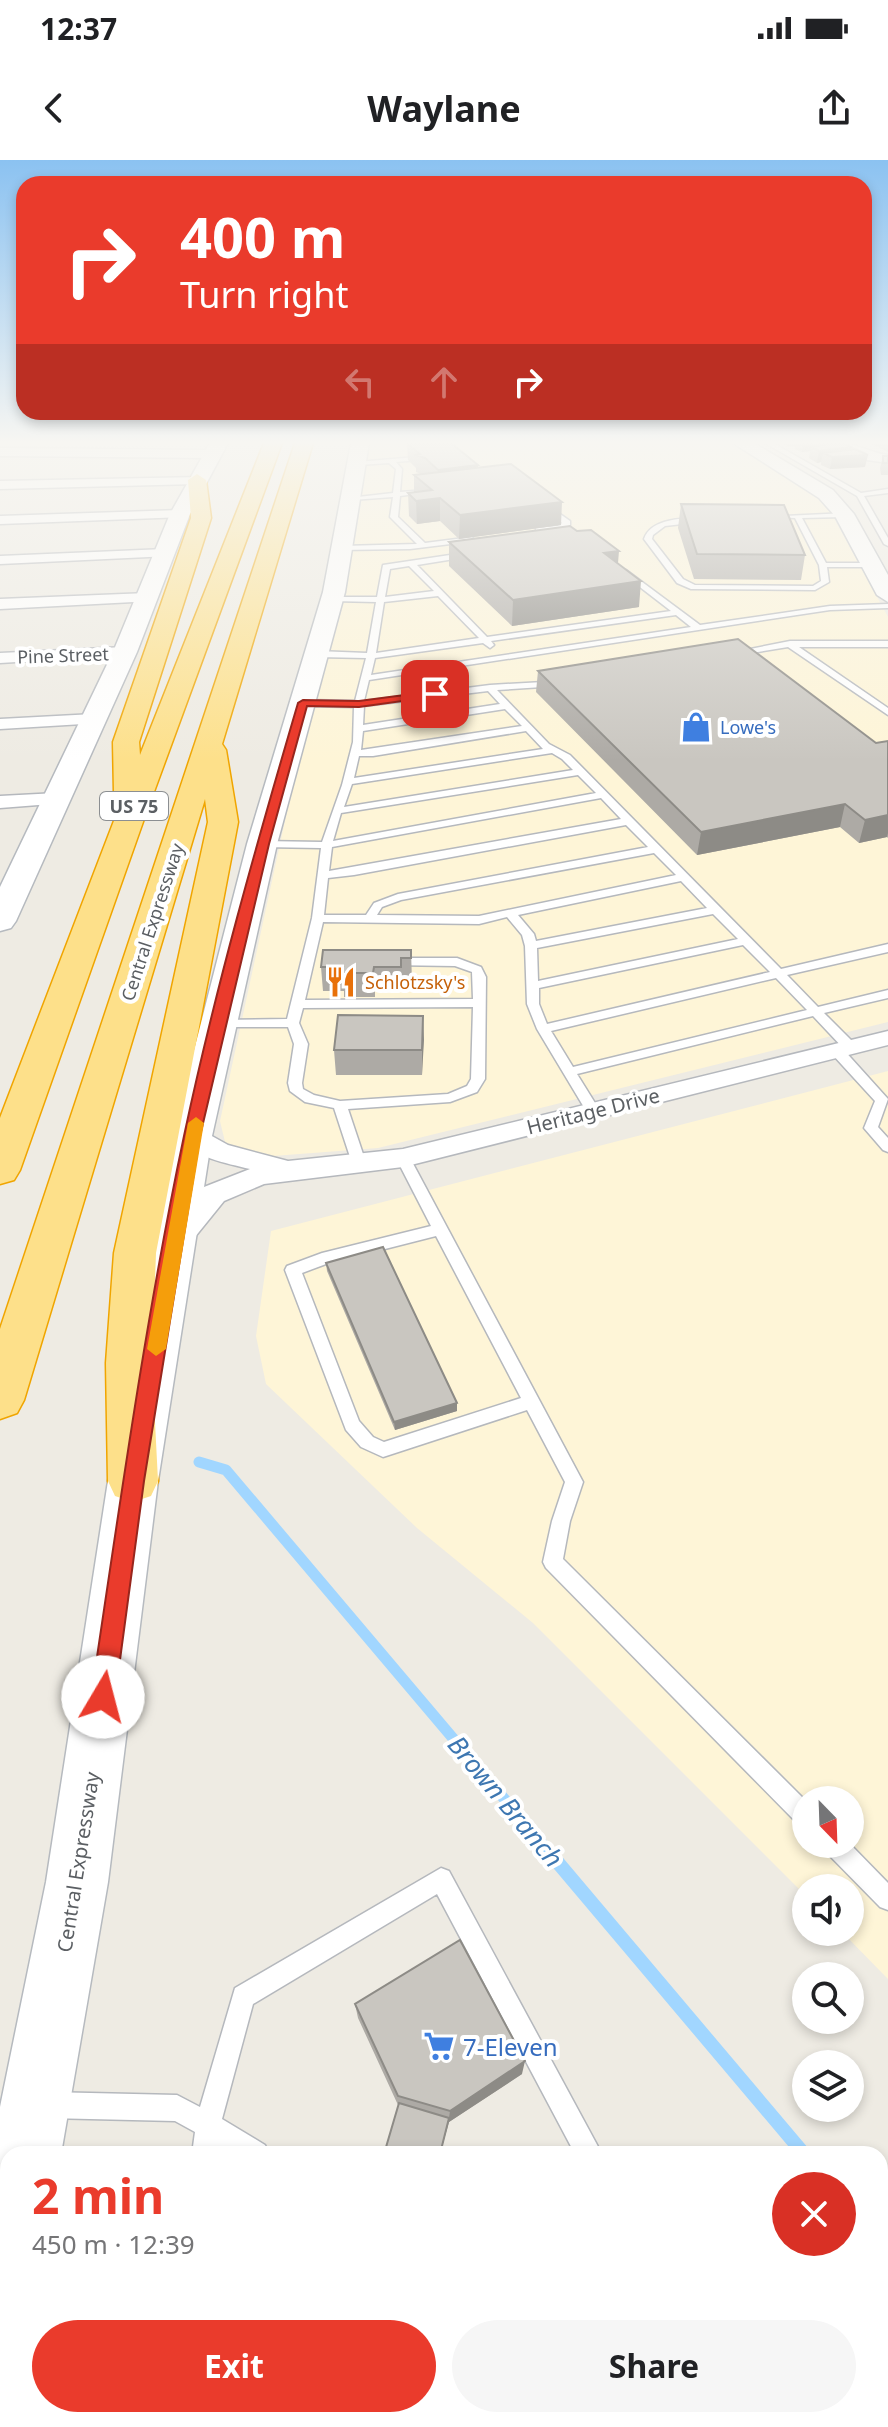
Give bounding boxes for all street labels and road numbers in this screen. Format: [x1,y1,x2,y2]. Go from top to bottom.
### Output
street label: Pine Street [17,641,110,669]
road number: US 75 [100,792,168,820]
street label: Central Expressway [115,839,189,1004]
street label: Heritage Drive [524,1081,662,1141]
street label: Central Expressway [50,1769,106,1954]

